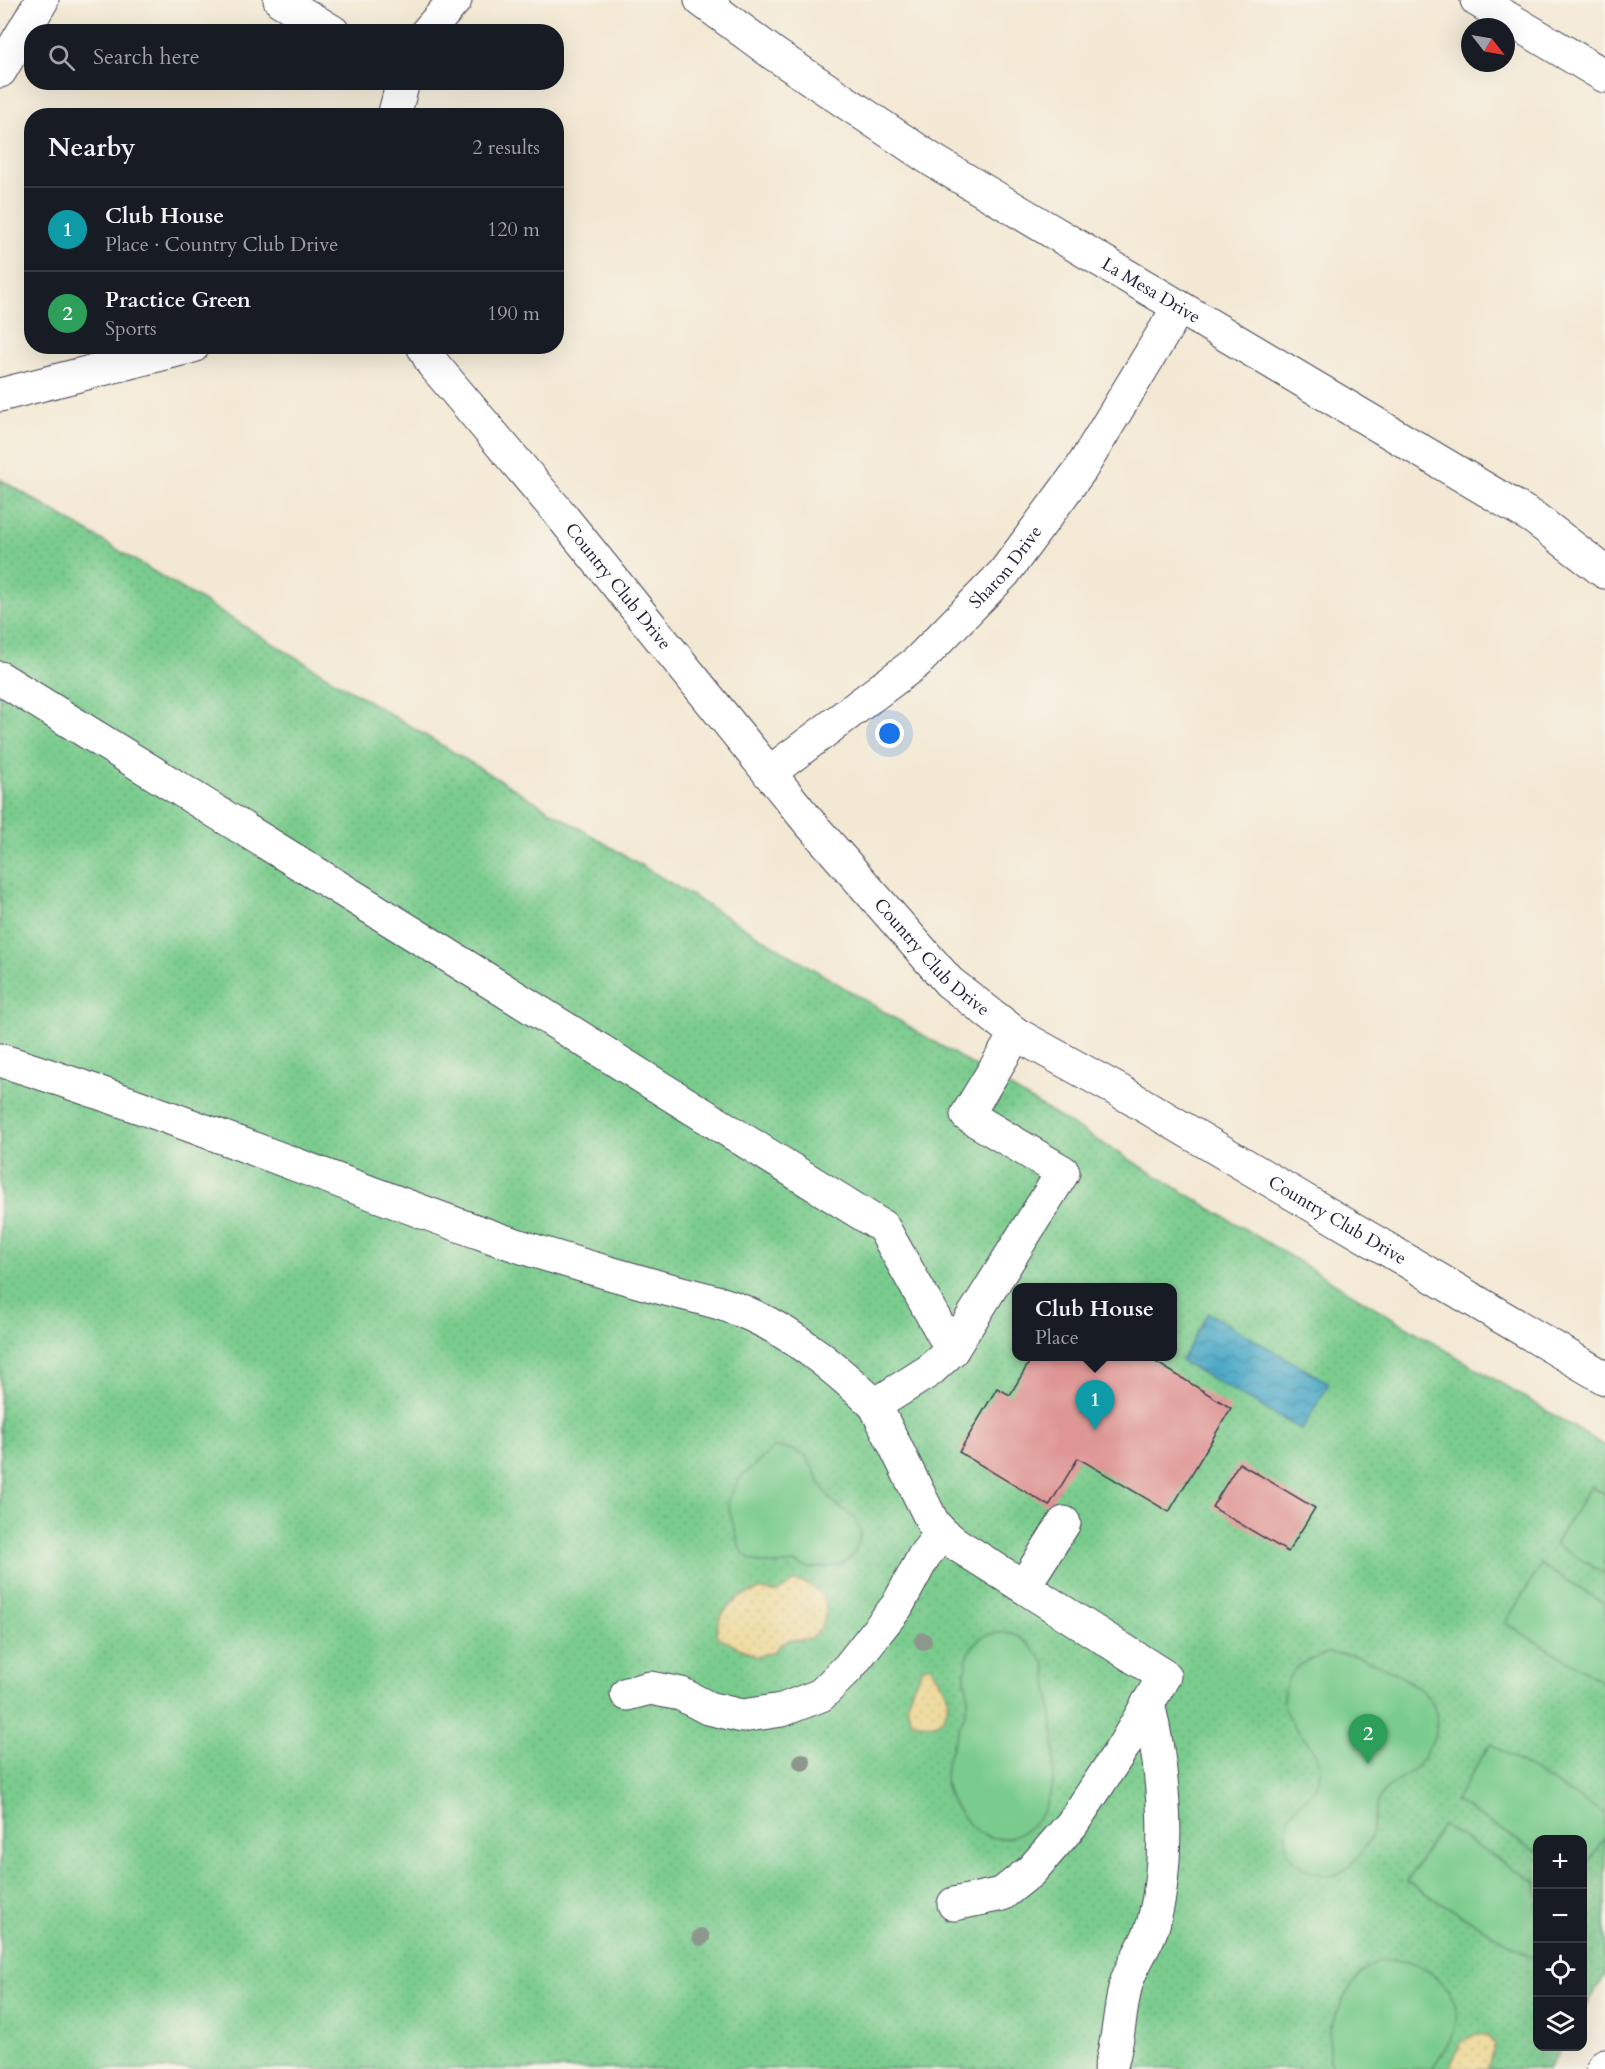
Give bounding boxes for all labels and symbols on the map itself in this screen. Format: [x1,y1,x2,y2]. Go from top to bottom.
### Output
north arrow [1461,18,1515,72]
street label: La Mesa Drive [1097,251,1205,329]
street label: Country Club Drive [559,517,677,655]
street label: Sharon Drive [963,520,1048,614]
your location [875,719,904,748]
street label: Country Club Drive [868,892,995,1022]
street label: Country Club Drive [1264,1169,1411,1270]
pin: 1 [1076,1380,1114,1430]
pin: 2 [1348,1714,1388,1764]

